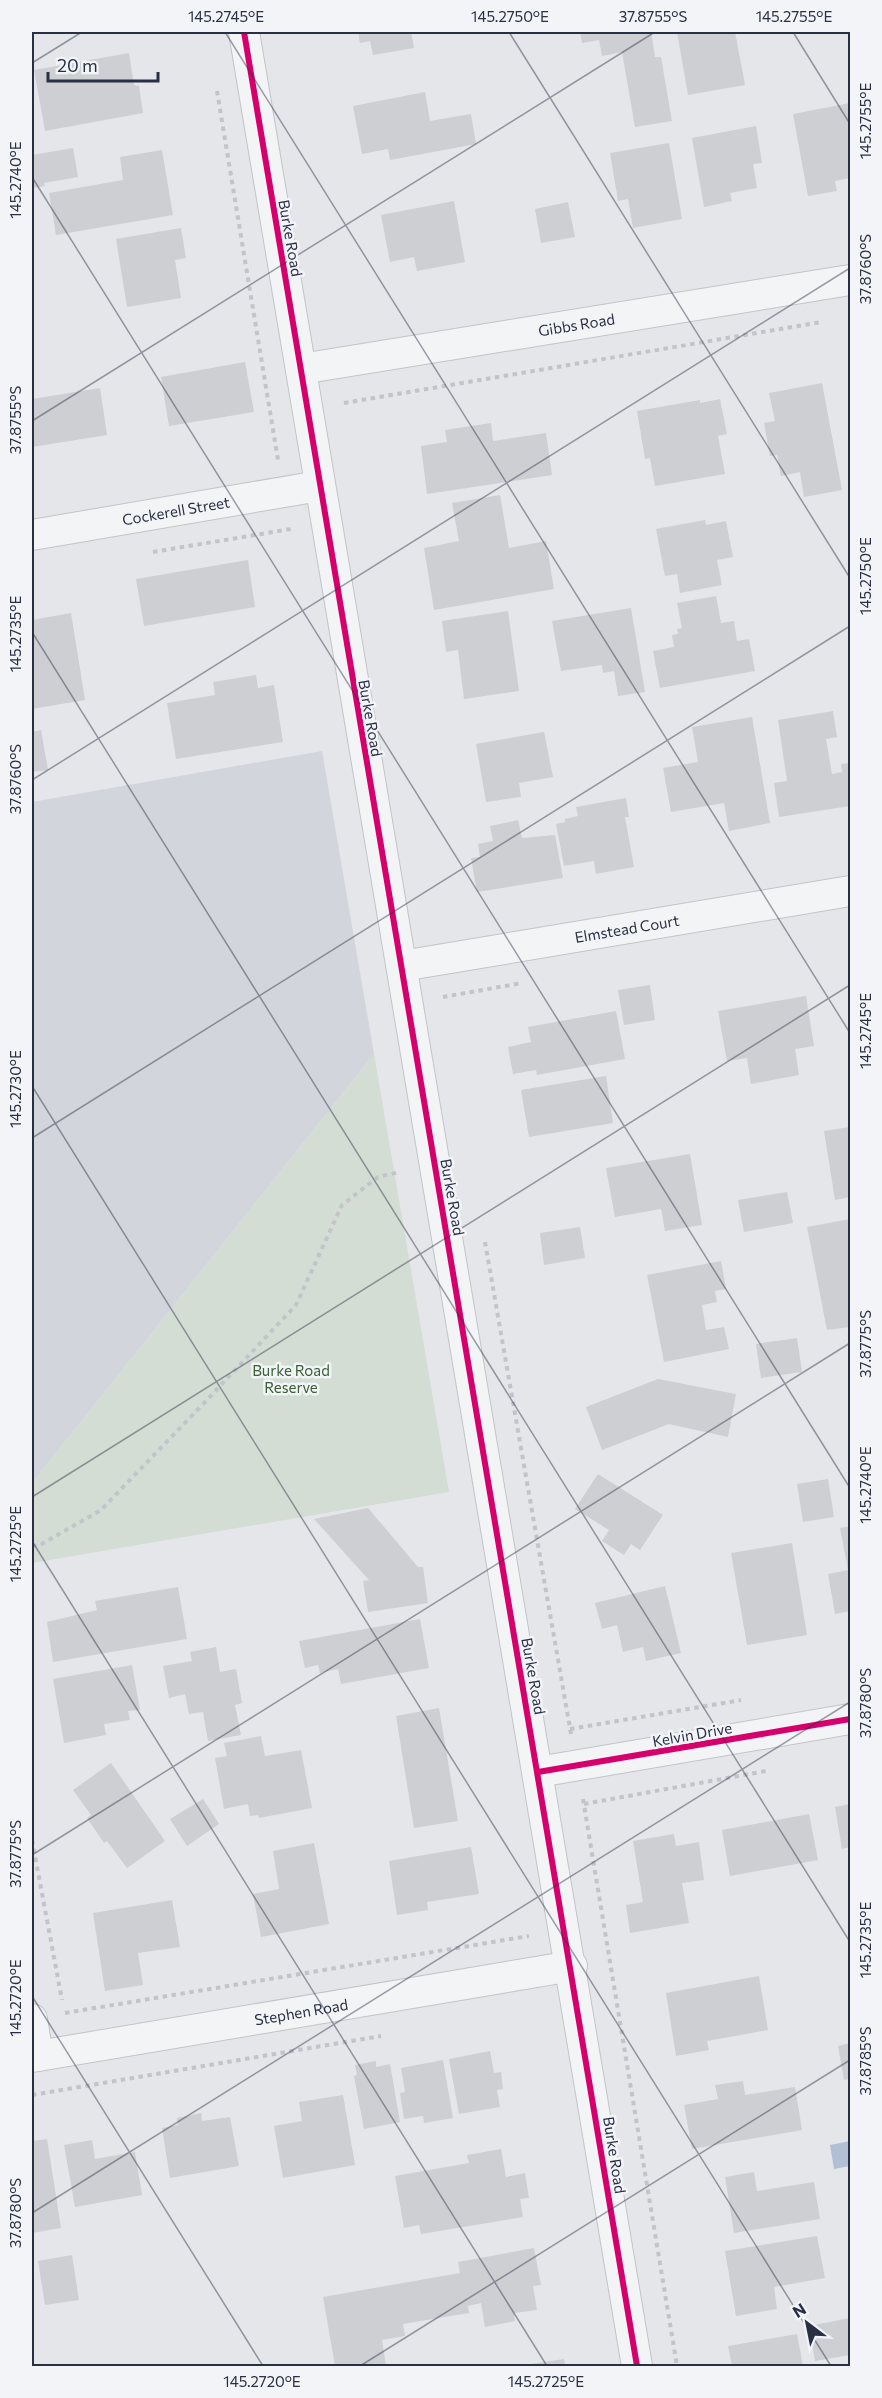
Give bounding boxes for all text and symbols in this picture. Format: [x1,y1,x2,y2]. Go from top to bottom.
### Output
text: 145.2745°E [188,7,264,25]
text: 145.2750°E [471,7,549,25]
text: 37.8755°S [619,7,688,25]
text: 145.2755°E [756,7,832,25]
scale bar [48,45,158,83]
text: 20 m [57,54,98,76]
text: 145.2755°E [856,83,874,159]
text: 145.2740°E [6,141,24,219]
street label: Burke Road [275,198,307,278]
text: 37.8760°S [856,234,874,304]
street label: Gibbs Road [537,309,616,339]
text: 37.8755°S [6,385,24,454]
street label: Cockerell Street [121,492,231,528]
text: 145.2750°E [856,537,874,615]
text: 145.2735°E [6,596,24,672]
street label: Burke Road [355,678,387,758]
text: 37.8760°S [6,744,24,814]
street label: Elmstead Court [573,911,681,946]
text: 145.2745°E [856,993,874,1069]
text: 145.2730°E [6,1050,24,1128]
street label: Burke Road [437,1157,469,1237]
text: 37.8775°S [856,1310,874,1378]
park label: Burke Road Reserve [252,1361,330,1396]
text: 145.2740°E [856,1446,874,1524]
text: 145.2725°E [6,1506,24,1582]
street label: Burke Road [518,1636,550,1716]
text: 37.8780°S [856,1668,874,1738]
street label: Kelvin Drive [651,1718,733,1750]
text: 37.8775°S [6,1820,24,1888]
text: 145.2735°E [856,1902,874,1978]
text: 145.2720°E [6,1959,24,2037]
street label: Stephen Road [253,1995,349,2028]
text: 37.8785°S [856,2026,874,2096]
street label: Burke Road [600,2115,630,2195]
text: 37.8780°S [6,2178,24,2248]
north arrow [777,2293,837,2353]
text: N [789,2299,809,2321]
text: 145.2720°E [223,2372,301,2390]
text: 145.2725°E [508,2372,584,2390]

